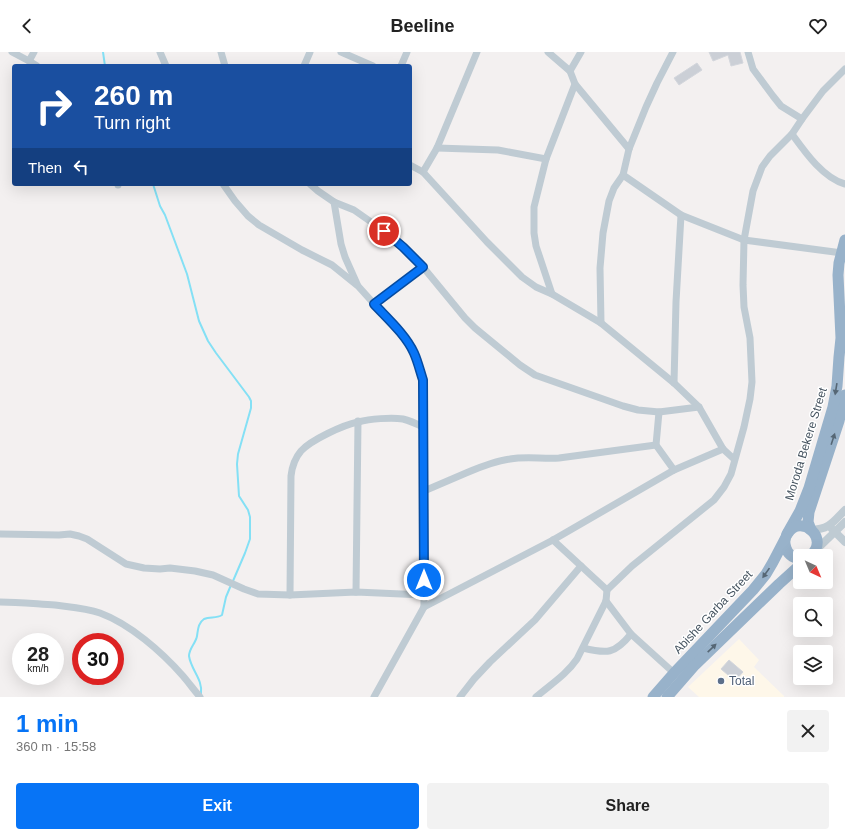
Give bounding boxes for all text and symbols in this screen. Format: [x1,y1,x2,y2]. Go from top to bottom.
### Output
icon: back [16,15,38,37]
icon: heart [807,15,829,37]
text: Beeline [390,16,455,36]
icon: right [28,80,80,132]
text: 260 m [94,80,173,111]
text: Turn right [94,113,170,133]
icon: left [70,156,92,178]
text: Then [28,159,62,176]
pin [367,214,401,248]
icon: arrive [373,220,395,242]
one-way arrow [833,383,839,396]
street label: Moroda Bekere Street [782,385,830,502]
one-way arrow [830,433,836,445]
north arrow [793,549,833,589]
map controls [793,549,833,685]
position arrow [403,559,445,601]
street label: Abishe Garba Street [671,567,756,657]
one-way arrow [762,567,770,578]
button: search [793,597,833,637]
speed limit sign: 30 [72,633,124,685]
text: 28 [27,643,49,665]
one-way arrow [707,643,717,653]
button: layers [793,645,833,685]
text: km/h [27,663,49,674]
place label: Total [729,674,754,688]
marker: Total [716,676,726,686]
text: 1 min [16,710,79,737]
button: close [787,710,829,752]
text: 360 m · 15:58 [16,739,96,754]
button: Exit [16,783,419,829]
button: Share [427,783,829,829]

